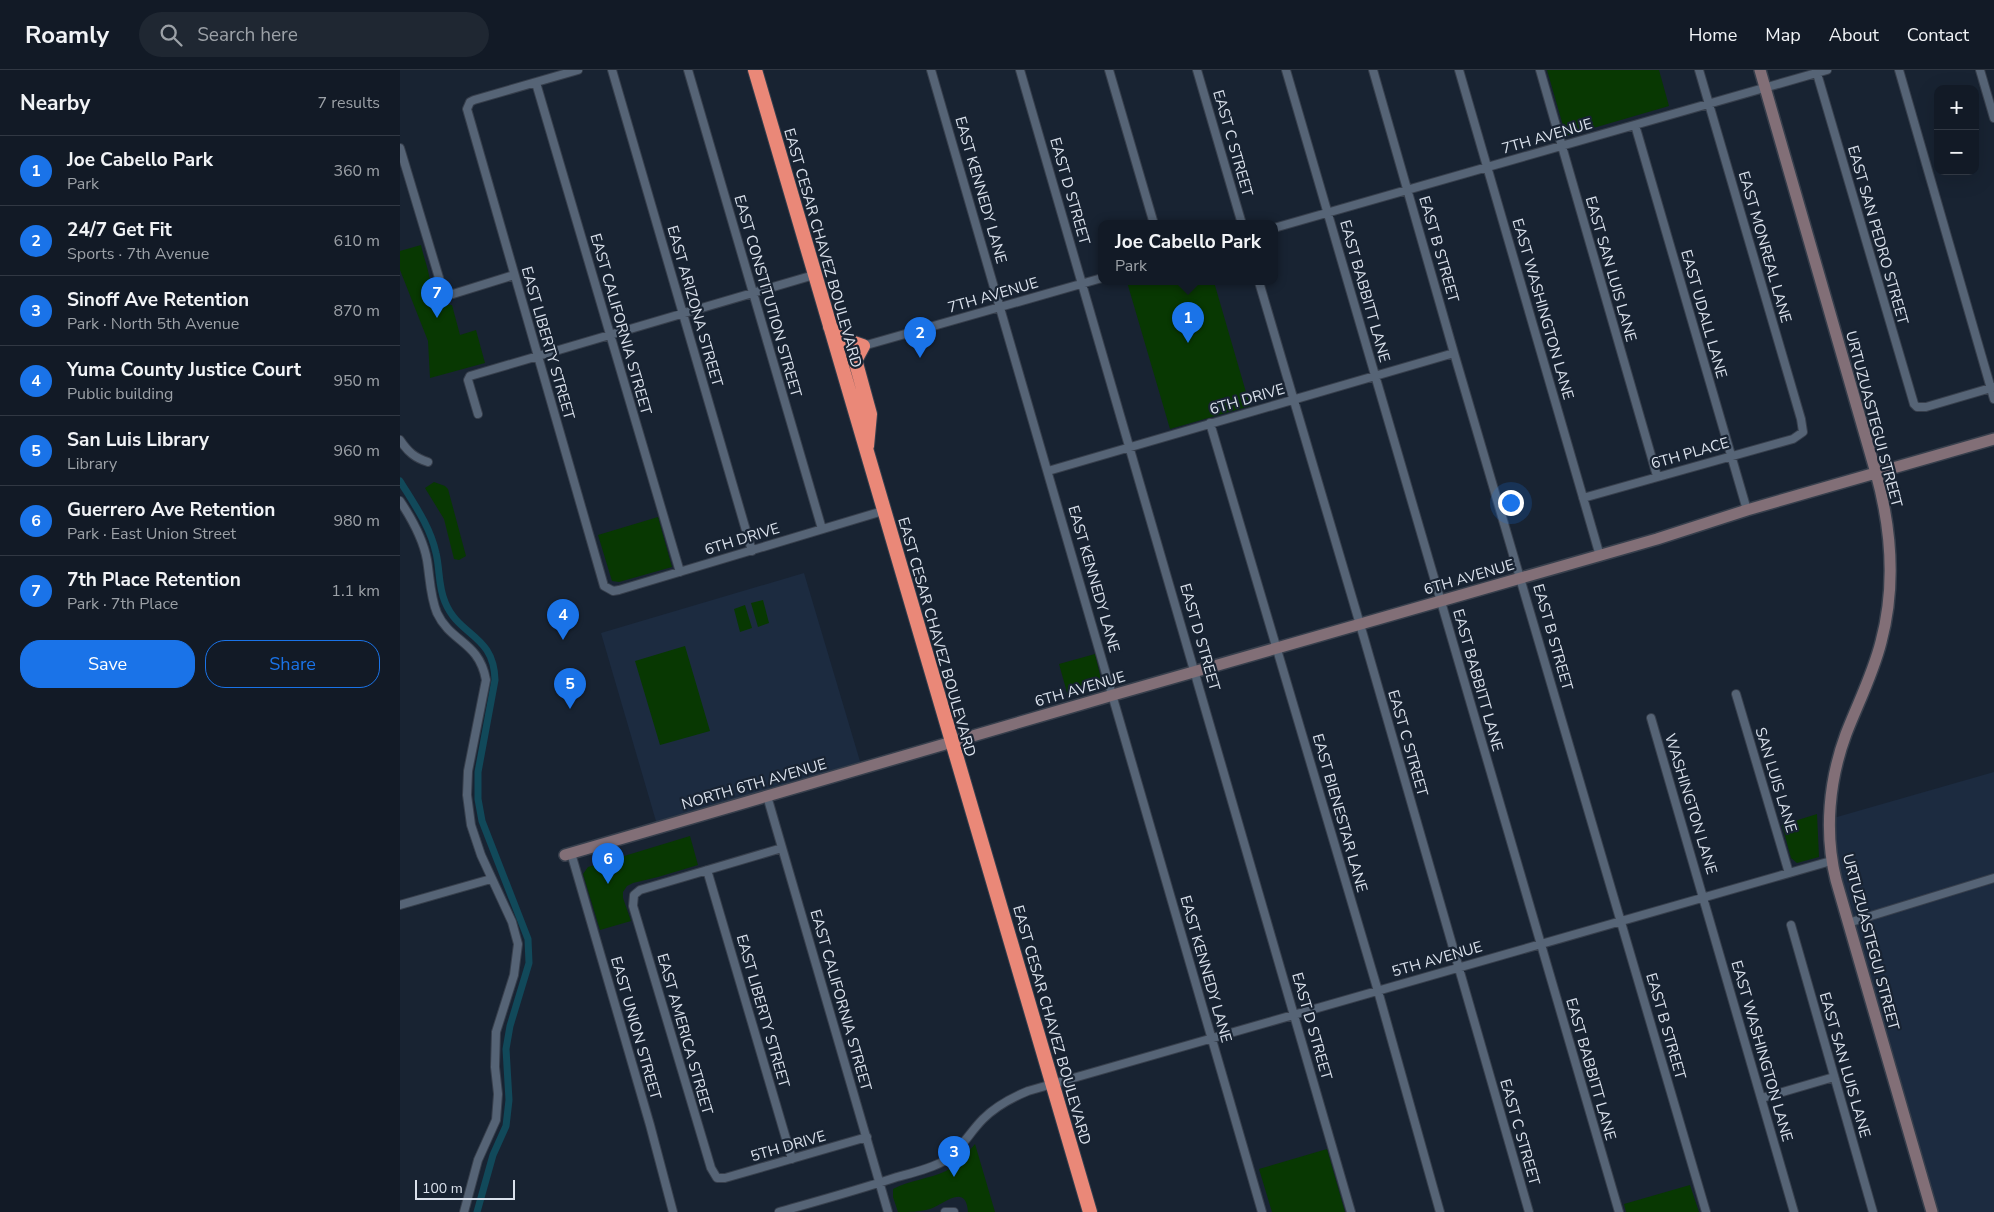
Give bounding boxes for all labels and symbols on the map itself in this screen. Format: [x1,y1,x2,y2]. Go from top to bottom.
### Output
street label: EAST C STREET [1208,88,1258,198]
street label: EAST KENNEDY LANE [950,114,1012,266]
street label: 7TH AVENUE [1499,114,1595,158]
street label: EAST CESAR CHAVEZ BOULEVARD [779,126,867,370]
street label: EAST D STREET [1045,135,1095,247]
street label: EAST SAN PEDRO STREET [1843,143,1913,327]
street label: EAST MONREAL LANE [1734,169,1796,325]
street label: EAST CONSTITUTION STREET [730,193,806,399]
street label: EAST B STREET [1414,194,1464,304]
street label: EAST SAN LUIS LANE [1581,194,1641,344]
street label: EAST WASHINGTON LANE [1508,216,1578,402]
street label: EAST BABBITT LANE [1335,218,1395,364]
street label: EAST ARIZONA STREET [662,223,728,389]
street label: EAST CALIFORNIA STREET [586,231,656,417]
street label: EAST UDALL LANE [1676,247,1732,381]
street label: EAST LIBERTY STREET [517,264,579,422]
street label: 7TH AVENUE [945,273,1041,317]
pin: 7 [421,277,453,318]
pin: 1 [1172,302,1204,343]
pin: 2 [904,317,936,358]
street label: URTUZUASTEGUI STREET [1841,329,1907,509]
street label: 6TH DRIVE [1207,379,1287,419]
street label: 6TH PLACE [1649,432,1731,474]
your location [1498,490,1524,516]
street label: EAST KENNEDY LANE [1063,503,1125,655]
street label: EAST CESAR CHAVEZ BOULEVARD [893,515,981,759]
street label: 6TH DRIVE [702,518,782,560]
street label: 6TH AVENUE [1421,555,1517,599]
street label: EAST D STREET [1175,581,1225,693]
street label: EAST B STREET [1528,582,1578,692]
pin: 4 [547,599,579,640]
street label: EAST BABBITT LANE [1448,607,1508,753]
street label: 6TH AVENUE [1032,667,1128,711]
pin: 5 [554,668,586,709]
street label: EAST C STREET [1383,688,1433,798]
street label: SAN LUIS LANE [1750,725,1802,835]
street label: EAST BIENESTAR LANE [1308,731,1372,895]
street label: WASHINGTON LANE [1660,731,1722,877]
street label: NORTH 6TH AVENUE [679,754,829,814]
pin: 6 [592,843,624,884]
street label: URTUZUASTEGUI STREET [1838,852,1904,1032]
street label: EAST KENNEDY LANE [1175,893,1237,1045]
street label: EAST CESAR CHAVEZ BOULEVARD [1008,903,1096,1147]
street label: EAST CALIFORNIA STREET [806,907,876,1093]
street label: EAST LIBERTY STREET [732,932,794,1090]
street label: 5TH AVENUE [1389,937,1485,981]
street label: EAST AMERICA STREET [652,951,718,1117]
street label: EAST UNION STREET [606,954,666,1102]
street label: EAST WASHINGTON LANE [1727,958,1797,1144]
street label: EAST D STREET [1287,970,1337,1082]
street label: EAST B STREET [1641,971,1691,1081]
street label: EAST SAN LUIS LANE [1815,990,1875,1140]
street label: EAST BABBITT LANE [1561,996,1621,1142]
street label: EAST C STREET [1495,1077,1545,1187]
street label: 5TH DRIVE [748,1126,828,1166]
pin: 3 [938,1136,970,1177]
scale bar [415,1177,515,1200]

